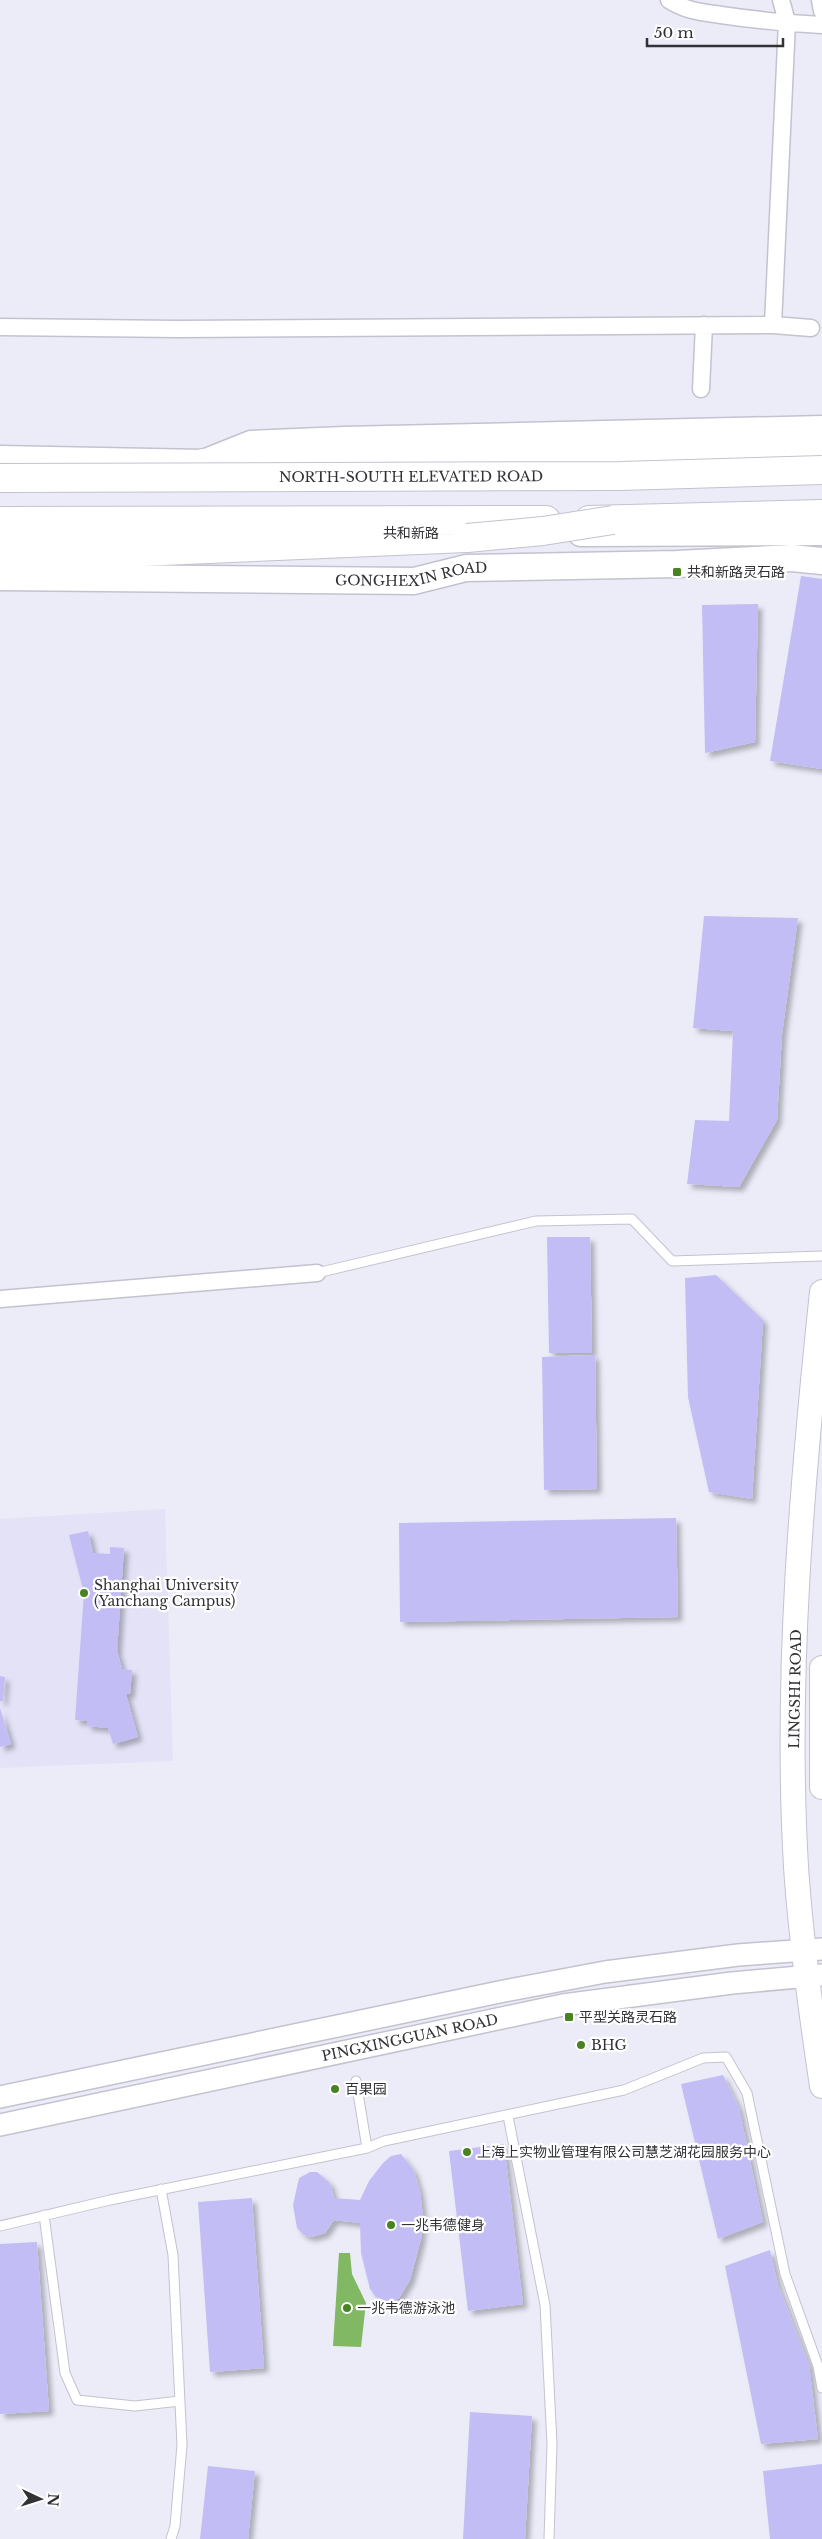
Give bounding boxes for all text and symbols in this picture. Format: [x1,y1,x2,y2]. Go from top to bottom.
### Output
scale bar [647,15,783,47]
text: 50 m [654,23,694,42]
street label: NORTH-SOUTH ELEVATED ROAD [279,467,543,486]
street label: 共和新路 [383,524,439,542]
street label: GONGHEXIN ROAD [335,559,487,590]
place label: 共和新路灵石路 [687,563,785,581]
marker: 共和新路灵石路 [671,566,683,578]
place label: Shanghai University (Yanchang Campus) [94,1576,239,1610]
marker: Shanghai University (Yanchang Campus) [78,1587,90,1599]
street label: LINGSHI ROAD [785,1629,805,1749]
place label: 平型关路灵石路 [579,2008,677,2026]
street label: PINGXINGGUAN ROAD [320,2010,500,2065]
marker: 平型关路灵石路 [563,2011,575,2023]
place label: BHG [591,2036,627,2054]
marker: BHG [575,2039,587,2051]
place label: 百果园 [345,2080,387,2098]
marker: 百果园 [329,2083,341,2095]
place label: 上海上实物业管理有限公司慧芝湖花园服务中心 [477,2143,771,2161]
marker: 上海上实物业管理有限公司慧芝湖花园服务中心 [461,2146,473,2158]
place label: 一兆韦德健身 [401,2216,485,2234]
marker: 一兆韦德健身 [385,2219,397,2231]
place label: 一兆韦德游泳池 [357,2299,455,2317]
marker: 一兆韦德游泳池 [341,2302,353,2314]
north arrow [15,2474,65,2524]
text: N [44,2493,62,2507]

